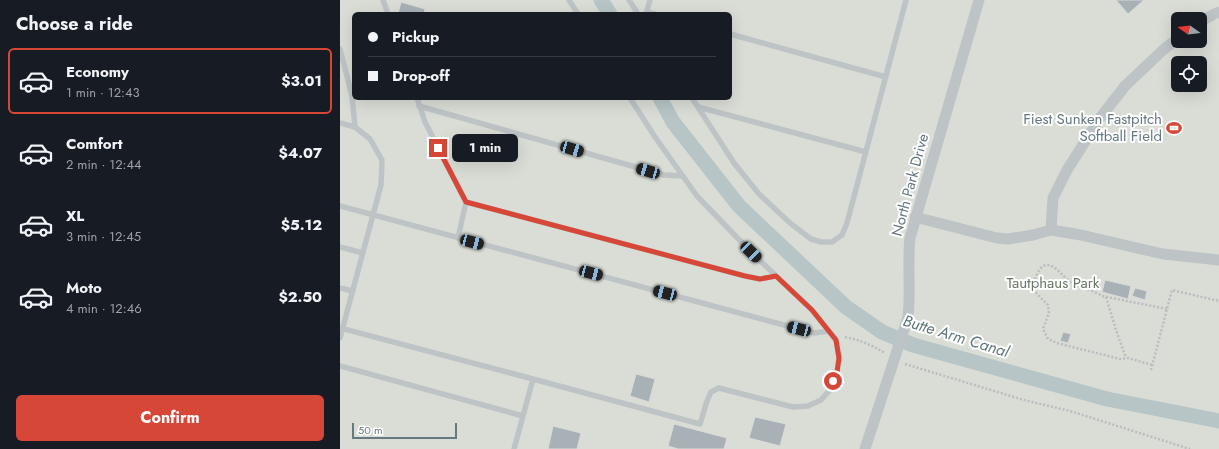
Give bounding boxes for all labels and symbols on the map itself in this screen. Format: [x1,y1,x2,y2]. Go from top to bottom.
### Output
north arrow [1171,12,1207,48]
place label: Fiest Sunken Fastpitch Softball Field [1023,108,1162,147]
sports icon: Fiest Sunken Fastpitch Softball Field [1165,119,1183,137]
street label: North Park Drive [886,131,934,239]
callout: 1 min [452,134,518,162]
route end [429,139,447,157]
car [559,140,585,158]
car [635,162,661,180]
car [459,233,485,251]
car [738,239,764,265]
car [578,264,604,282]
park label: Tautphaus Park [1007,272,1100,294]
car [652,284,678,302]
water label: Butte Arm Canal [900,309,1013,363]
car [786,320,812,338]
route start [824,372,842,390]
scale bar [352,421,457,440]

